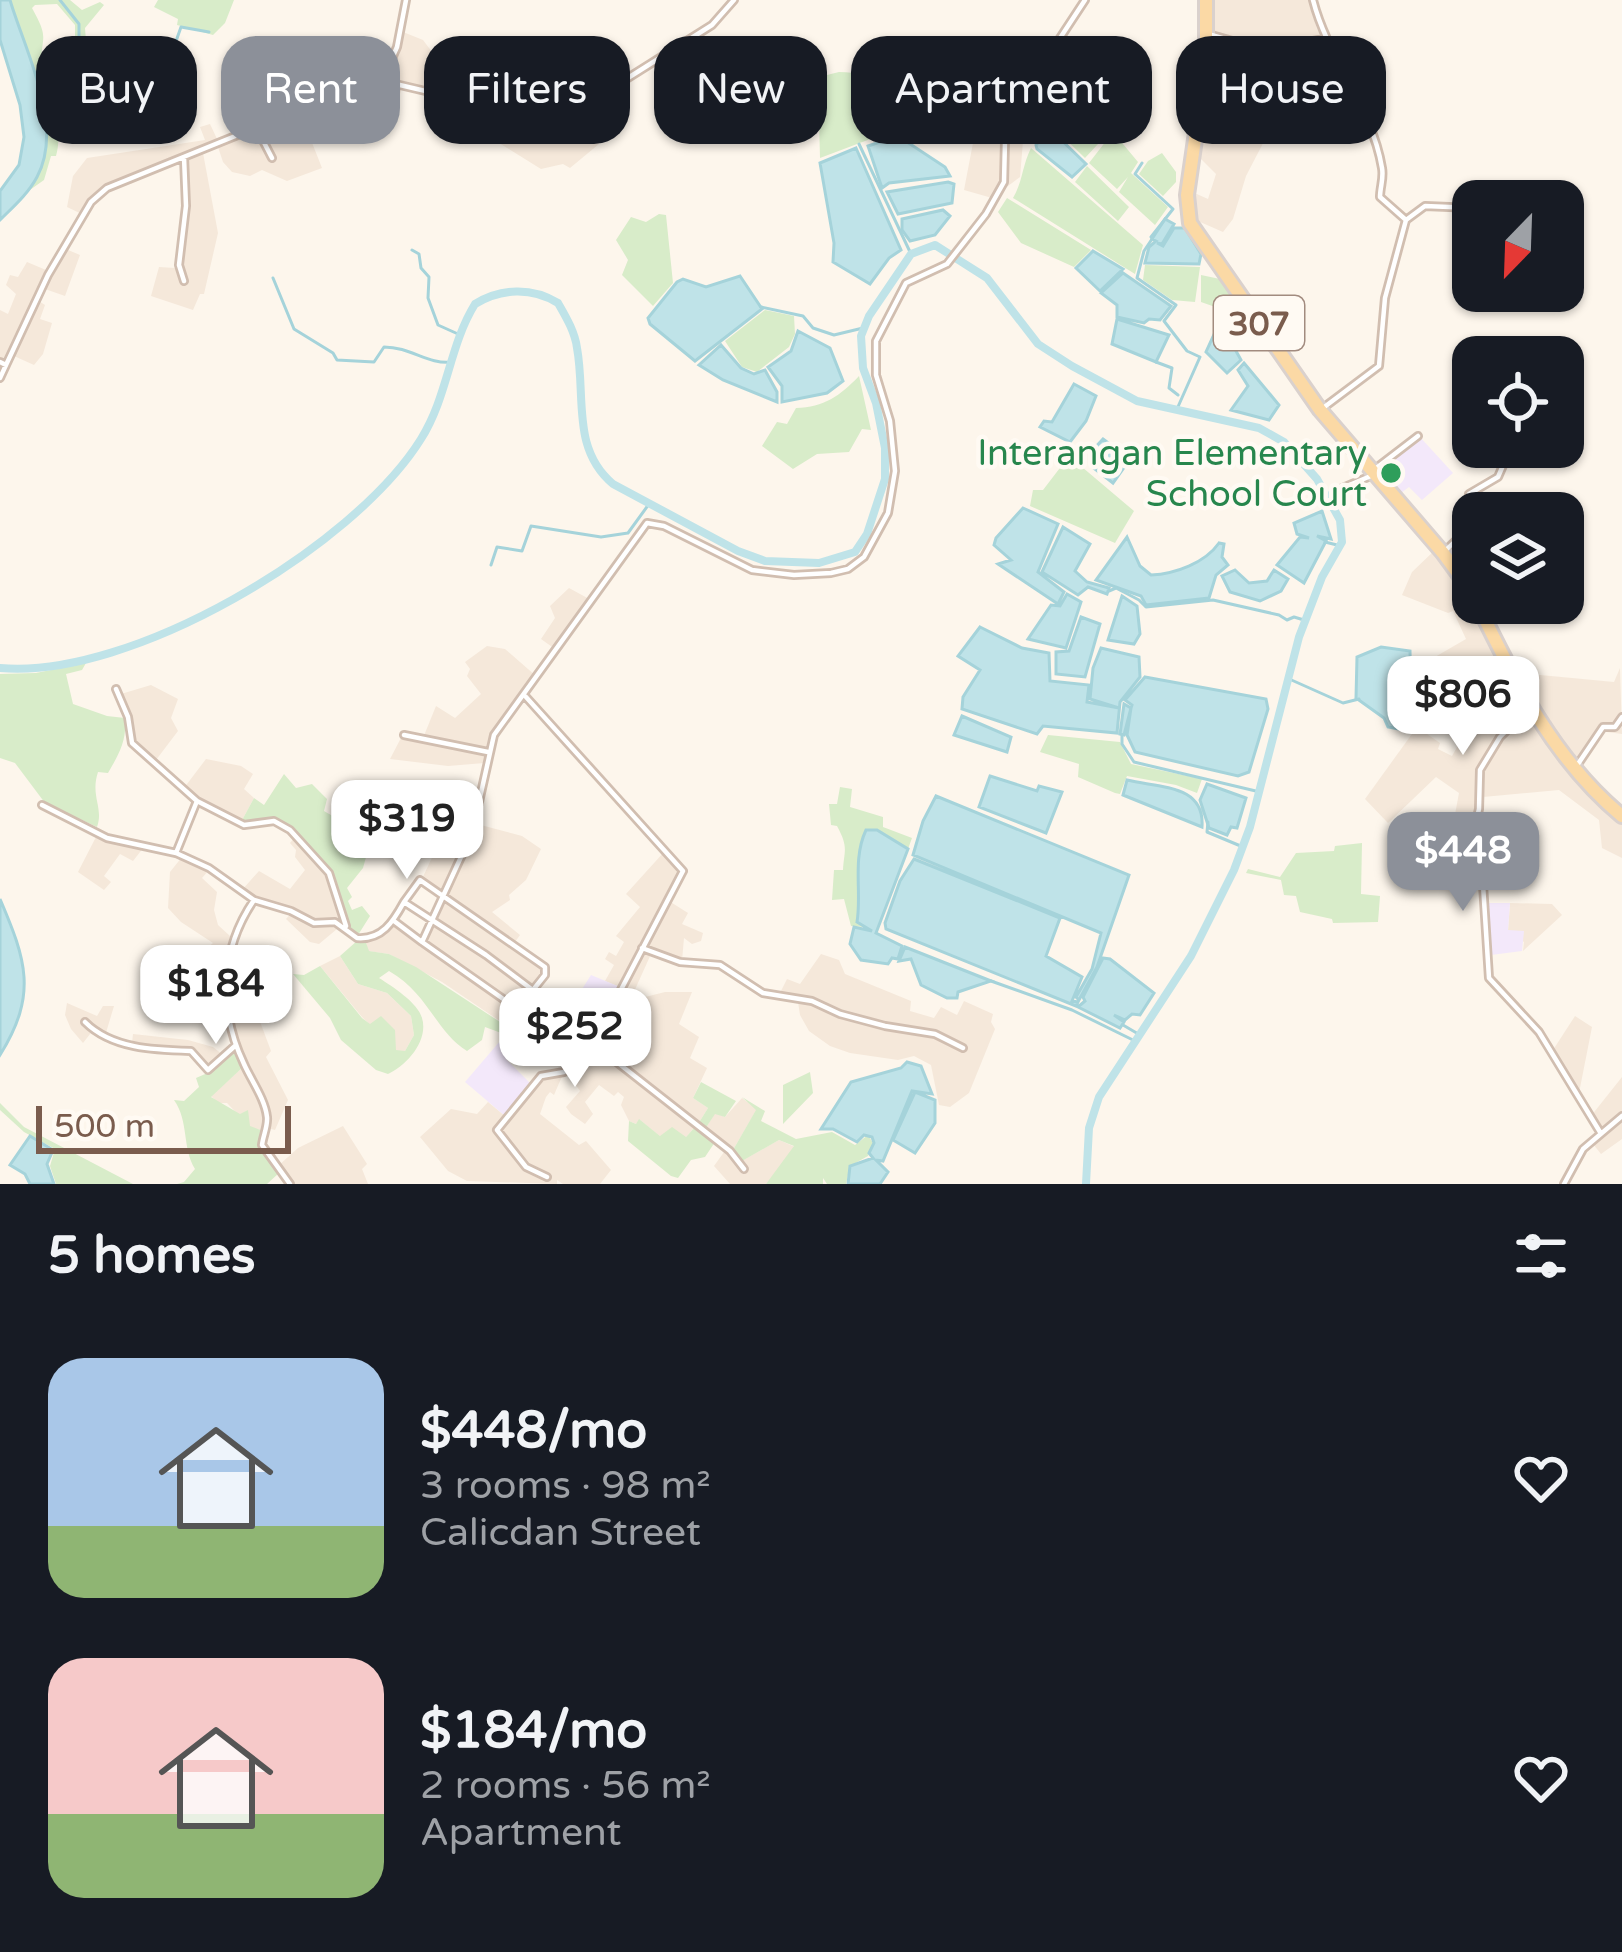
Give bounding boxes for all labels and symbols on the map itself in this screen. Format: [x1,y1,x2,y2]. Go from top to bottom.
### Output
north arrow [1452,180,1584,312]
road number: 307 [1214,296,1304,350]
place label: Interangan Elementary School Court [977,432,1367,516]
marker: Interangan Elementary School Court [1378,460,1404,486]
pin: $806 [1392,656,1534,758]
pin: $319 [336,780,478,882]
pin: $448 [1392,812,1534,914]
pin: $184 [145,945,287,1047]
pin: $252 [504,988,646,1090]
scale bar [36,1100,291,1153]

